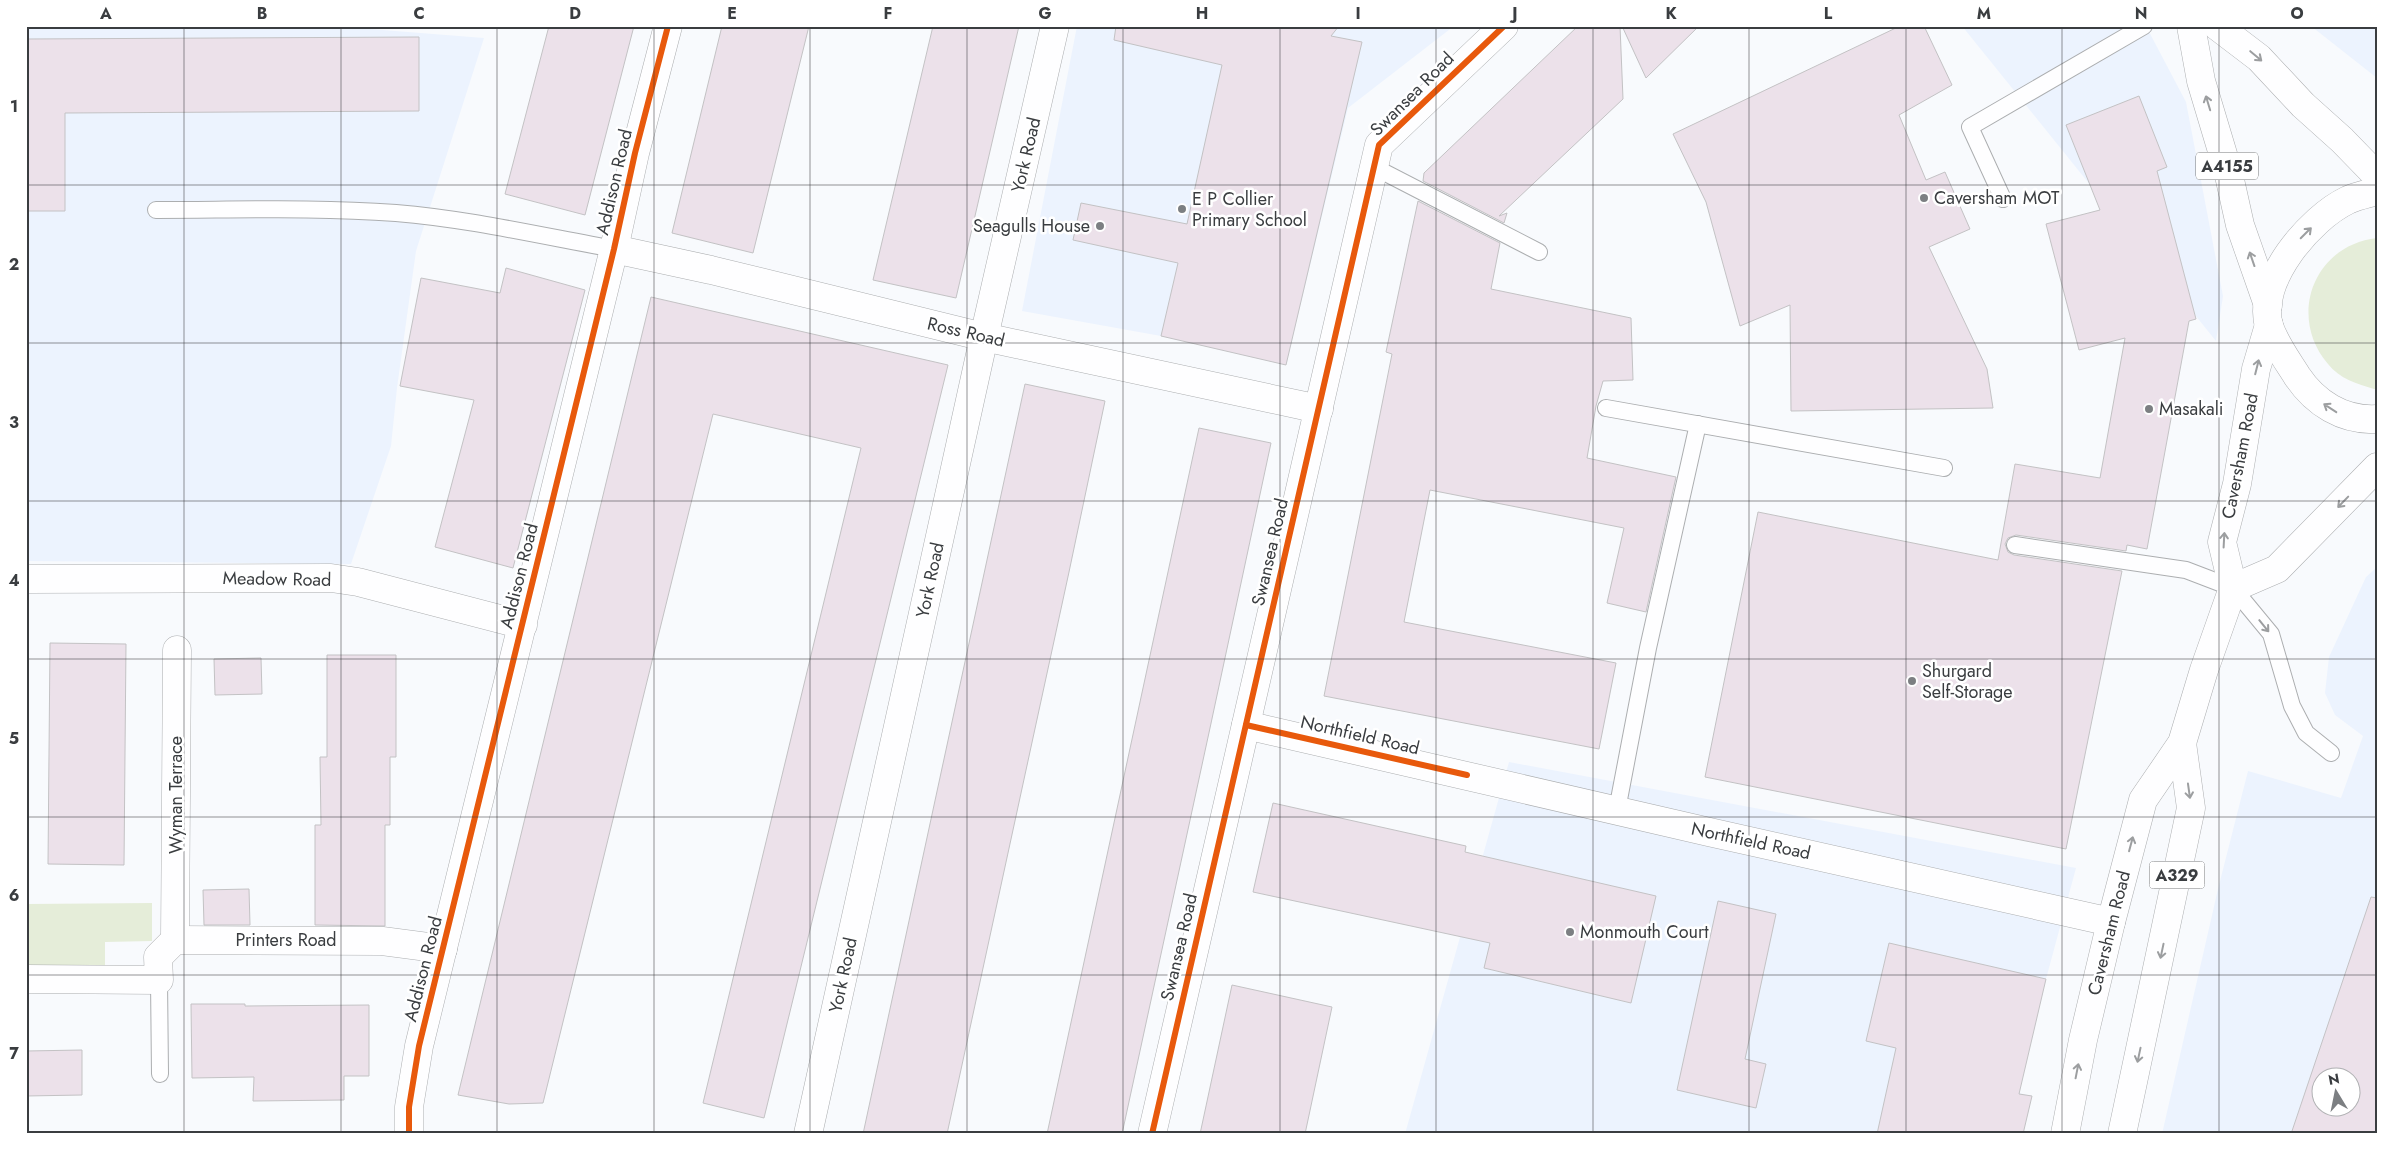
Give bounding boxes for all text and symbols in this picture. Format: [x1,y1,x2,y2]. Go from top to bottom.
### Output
text: A [99,2,112,25]
text: B [257,2,267,25]
text: C [413,2,425,25]
text: D [569,2,581,25]
text: E [727,2,737,25]
text: F [884,2,892,25]
text: G [1038,2,1052,25]
text: H [1196,2,1208,25]
text: I [1355,2,1361,25]
text: J [1509,2,1518,25]
text: K [1665,2,1677,25]
text: L [1824,2,1833,25]
text: M [1977,2,1991,25]
text: N [2135,2,2147,25]
text: O [2290,2,2304,25]
street label: Swansea Road [1364,46,1460,142]
one-way arrow [2249,50,2262,62]
text: 1 [10,95,18,118]
one-way arrow [2202,95,2212,111]
street label: York Road [1005,115,1047,195]
street label: Addison Road [589,127,639,237]
road number: A4155 [2196,153,2258,180]
place label: Caversham MOT [1934,185,2060,211]
place label: E P Collier Primary School [1192,186,1307,233]
marker: Caversham MOT [1918,192,1930,204]
marker: E P Collier Primary School [1176,203,1188,215]
place label: Seagulls House [973,213,1090,239]
marker: Seagulls House [1094,220,1106,232]
one-way arrow [2300,227,2313,239]
one-way arrow [2246,252,2256,268]
text: 2 [9,253,19,276]
street label: Ross Road [925,310,1007,354]
one-way arrow [2253,359,2262,375]
street label: Caversham Road [2215,391,2265,521]
place label: Masakali [2159,396,2224,422]
marker: Masakali [2143,403,2155,415]
one-way arrow [2324,403,2338,413]
text: 3 [9,411,19,434]
street label: Swansea Road [1245,496,1295,608]
one-way arrow [2337,496,2349,508]
street label: Addison Road [493,521,545,631]
one-way arrow [2220,533,2229,549]
street label: York Road [909,540,951,620]
street label: Meadow Road [222,565,332,593]
text: 4 [8,569,20,592]
one-way arrow [2258,619,2270,632]
place label: Shurgard Self-Storage [1922,658,2013,705]
marker: Shurgard Self-Storage [1906,675,1918,687]
street label: Northfield Road [1298,709,1422,761]
text: 5 [9,727,19,750]
street label: Wyman Terrace [163,736,189,854]
one-way arrow [2184,783,2194,799]
street label: Northfield Road [1689,816,1813,866]
one-way arrow [2127,836,2137,852]
road number: A329 [2150,862,2204,888]
street label: Caversham Road [2081,868,2137,998]
text: 6 [9,884,19,907]
street label: Swansea Road [1154,891,1204,1003]
street label: Addison Road [397,914,449,1024]
place label: Monmouth Court [1580,919,1709,945]
marker: Monmouth Court [1564,926,1576,938]
street label: Printers Road [235,927,337,953]
street label: York Road [822,935,864,1015]
one-way arrow [2157,942,2166,958]
text: 7 [9,1042,19,1065]
one-way arrow [2134,1046,2144,1062]
one-way arrow [2073,1063,2082,1079]
north arrow [2310,1068,2360,1118]
text: N [2327,1068,2341,1090]

